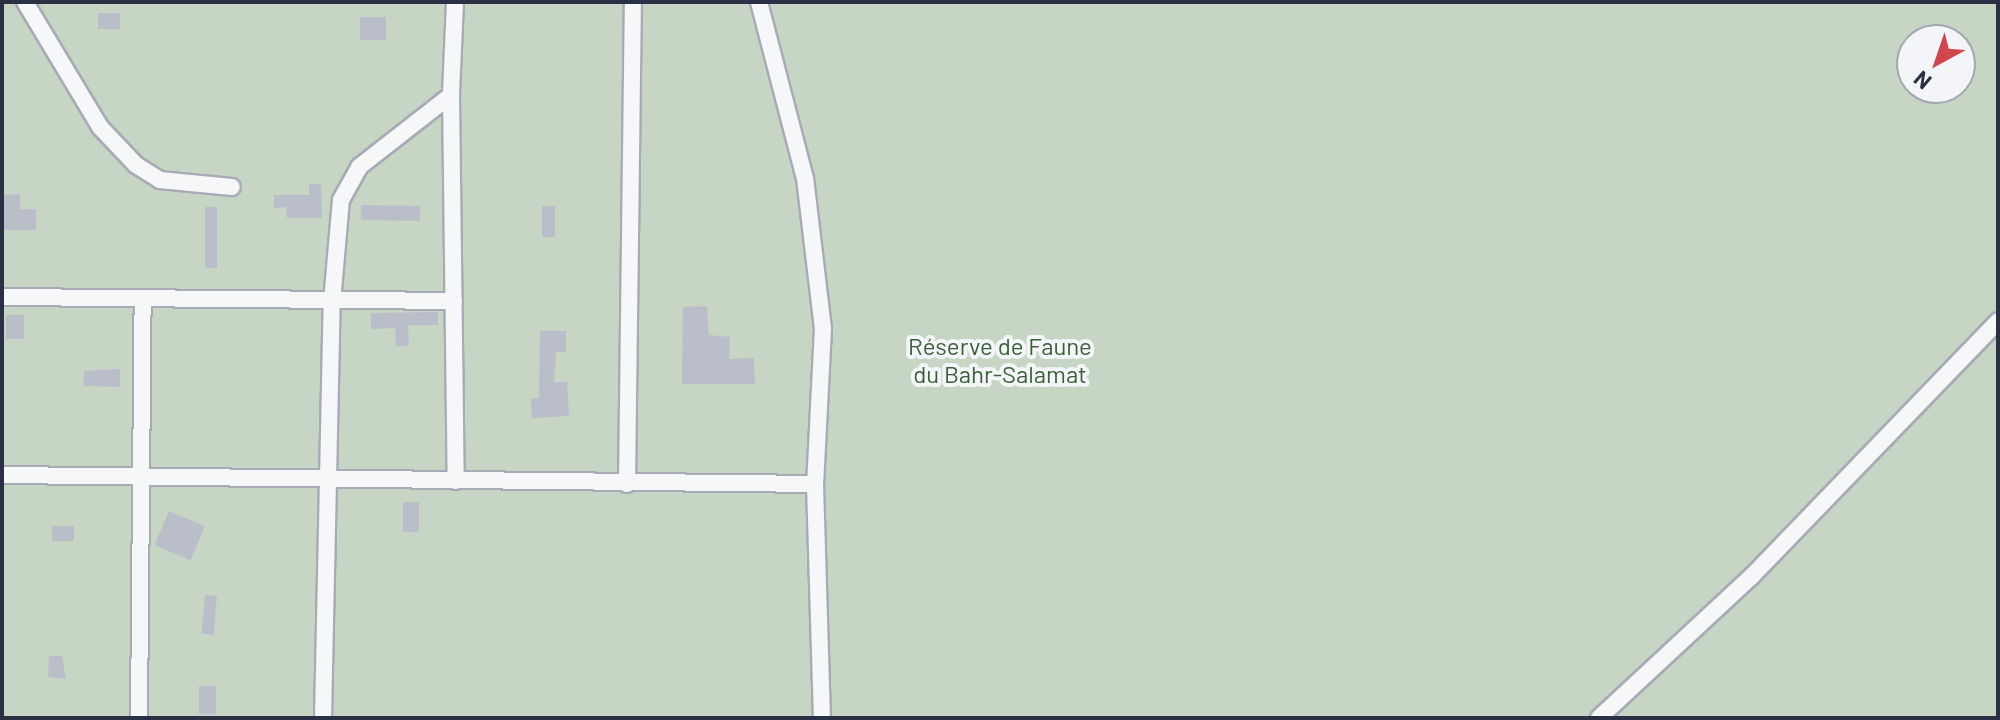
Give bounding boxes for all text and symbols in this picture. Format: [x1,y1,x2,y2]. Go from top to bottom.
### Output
north arrow [1896,24,1976,104]
text: N [1908,66,1936,96]
park label: Réserve de Faune du Bahr-Salamat [908,332,1092,388]

